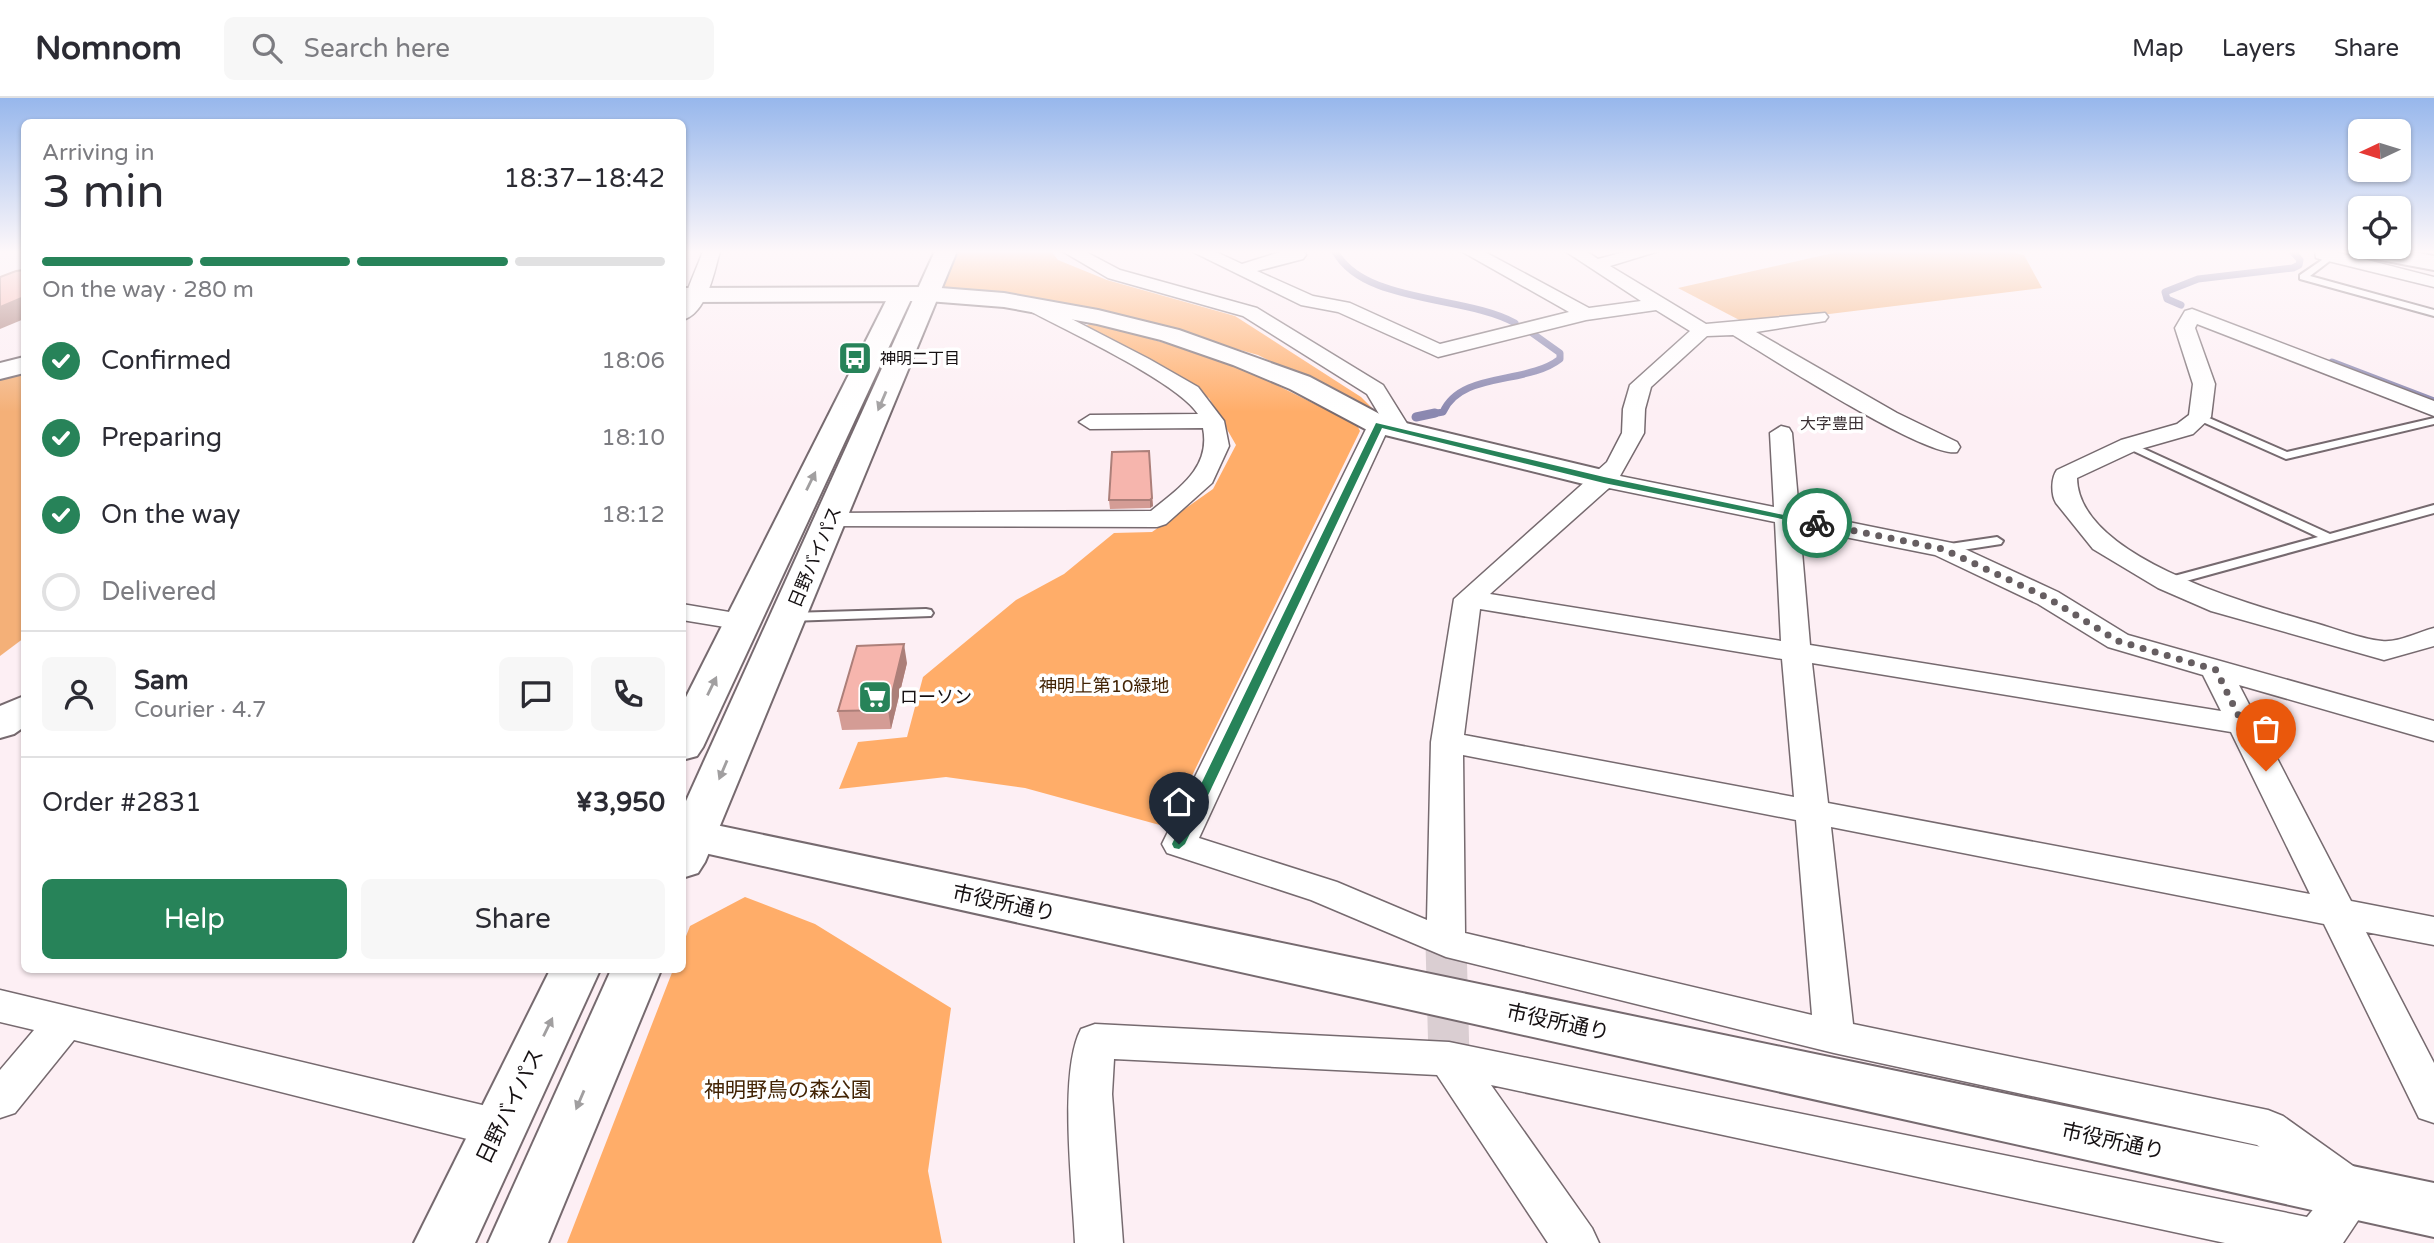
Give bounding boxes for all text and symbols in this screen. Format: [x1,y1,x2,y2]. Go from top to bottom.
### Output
search box [224,17,714,80]
text: Nomnom [35,29,182,68]
icon: search [248,29,286,67]
text: Search here [304,33,450,64]
text: Map [2132,34,2184,63]
text: Layers [2222,34,2296,63]
text: Share [2334,34,2399,63]
north arrow [2348,119,2412,182]
map controls [2348,119,2411,259]
text: Arriving in [42,139,155,167]
text: 18:37–18:42 [504,163,665,194]
text: 3 min [42,165,165,220]
button: locate [2348,196,2411,259]
text: On the way · 280 m [42,276,254,304]
bus stop icon: 神明二丁目 [836,339,874,377]
icon: check [42,342,80,380]
text: Confirmed [101,345,231,376]
text: 18:06 [601,347,665,375]
place label: 神明二丁目 [880,349,960,369]
one-way arrow [876,391,887,412]
district label: 大字豊田 [1800,414,1864,434]
icon: check [42,419,80,457]
text: Preparing [101,422,222,453]
text: 18:10 [601,424,665,452]
one-way arrow [805,471,817,491]
courier [1782,488,1852,558]
icon: check [42,496,80,534]
text: On the way [101,499,241,530]
text: 18:12 [601,501,665,529]
street label: 日野バイパス [784,503,846,611]
icon: bike [1798,504,1836,542]
text: Delivered [101,576,217,607]
button: person [42,657,116,731]
button: chat [499,657,573,731]
button: phone [591,657,665,731]
text: Sam [134,665,189,696]
park label: 神明上第10緑地 [1039,675,1169,697]
one-way arrow [706,676,718,696]
supermarket icon: ローソン [856,678,894,716]
place label: ローソン [900,686,972,708]
text: Courier · 4.7 [134,696,267,724]
pin [2236,699,2296,771]
icon: bag [2247,710,2285,748]
one-way arrow [717,759,728,780]
pin [1149,772,1209,844]
icon: home [1160,783,1198,821]
text: Order #2831 [42,787,202,818]
text: ¥3,950 [576,787,665,818]
button: Help [42,879,347,959]
button: Share [361,879,665,959]
street label: 市役所通り [950,880,1058,927]
street label: 市役所通り [1504,999,1612,1046]
one-way arrow [542,1017,553,1037]
street label: 日野バイパス [472,1044,549,1168]
park label: 神明野鳥の森公園 [704,1078,872,1103]
one-way arrow [574,1089,585,1110]
street label: 市役所通り [2059,1118,2167,1165]

